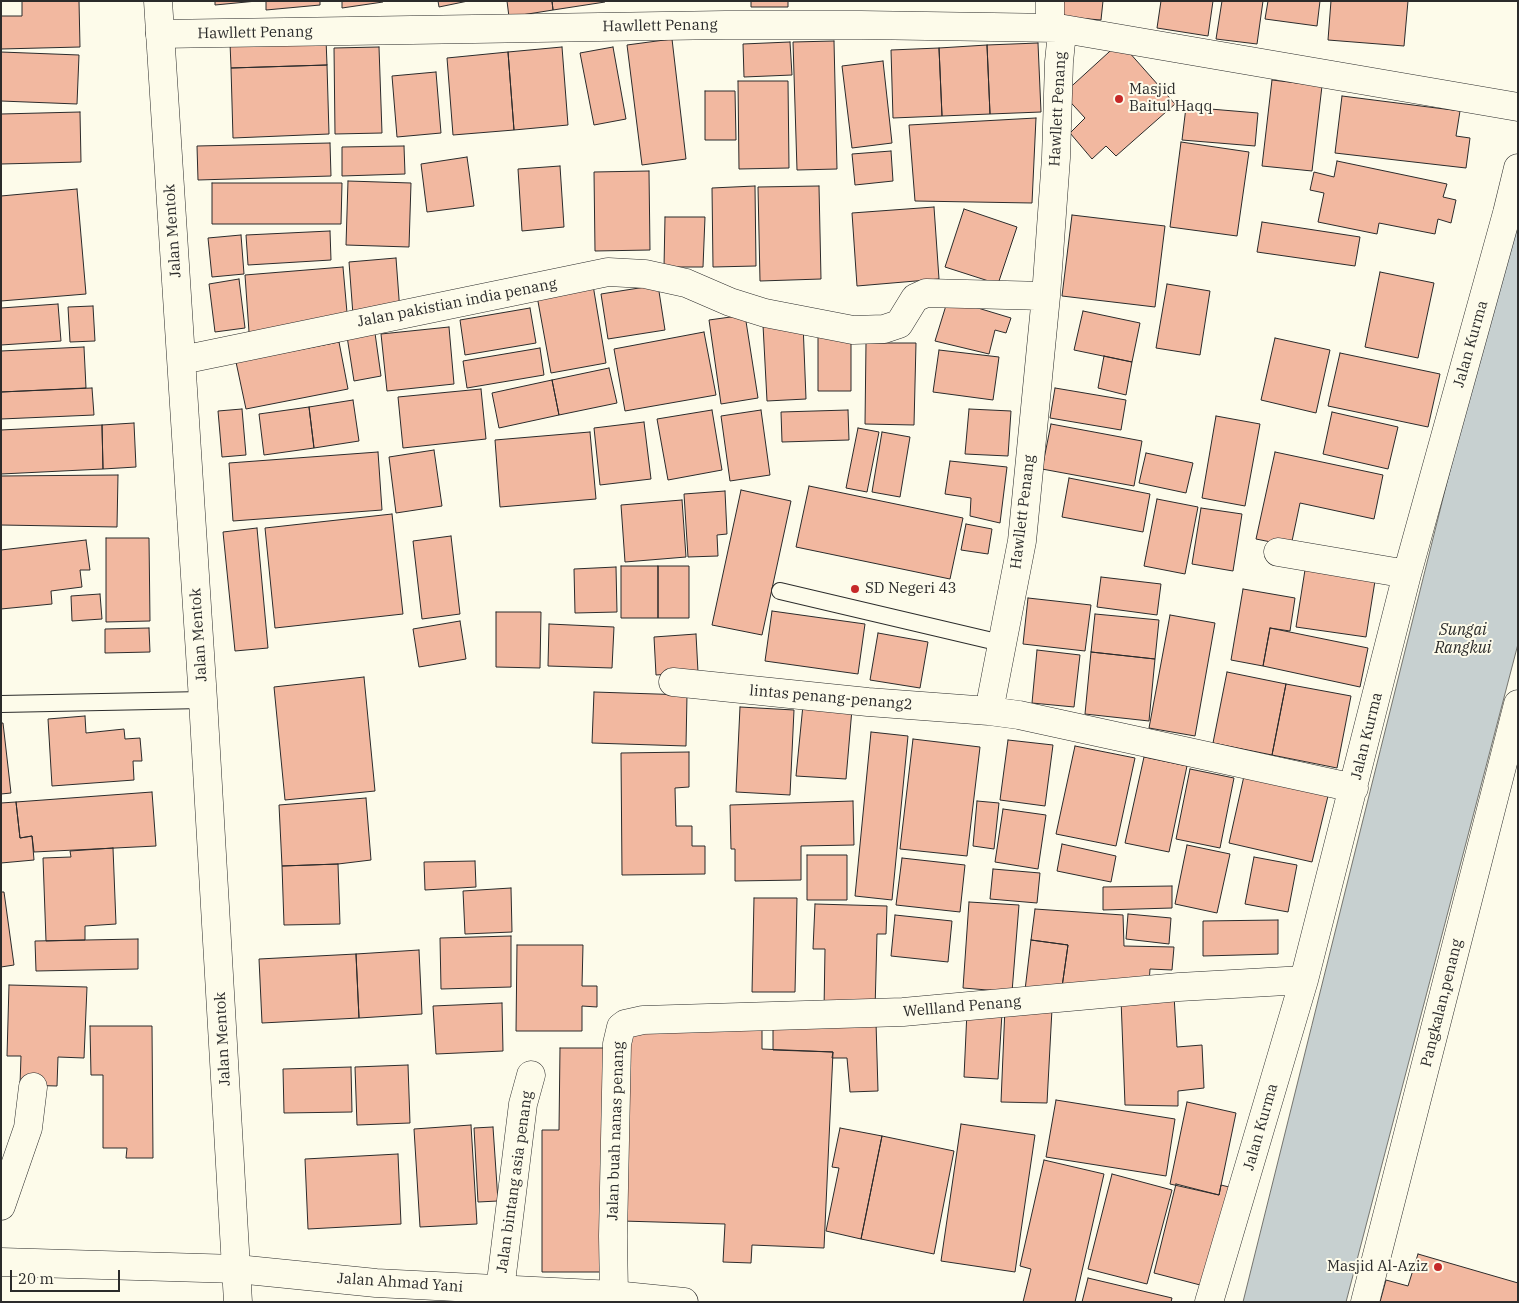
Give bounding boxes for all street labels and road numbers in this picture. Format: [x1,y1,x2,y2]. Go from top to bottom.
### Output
street label: Hawllett Penang [602,16,718,36]
street label: Hawllett Penang [197,23,313,43]
street label: Hawllett Penang [1046,51,1070,167]
street label: Jalan Mentok [161,184,185,278]
street label: Jalan pakistian india penang [356,275,558,331]
street label: Jalan Kurma [1450,299,1492,389]
street label: Hawllett Penang [1007,454,1039,570]
street label: Jalan Mentok [187,588,211,682]
street label: lintas penang-penang2 [749,682,913,714]
street label: Jalan Kurma [1347,690,1387,782]
street label: Pangkalan,penang [1417,937,1467,1069]
street label: Jalan Mentok [212,992,234,1086]
street label: Wellland Penang [902,993,1022,1021]
street label: Jalan buah nanas penang [604,1041,628,1221]
street label: Jalan Kurma [1240,1082,1282,1172]
street label: Jalan bintang asia penang [493,1090,537,1274]
street label: Jalan Ahmad Yani [336,1270,464,1296]

